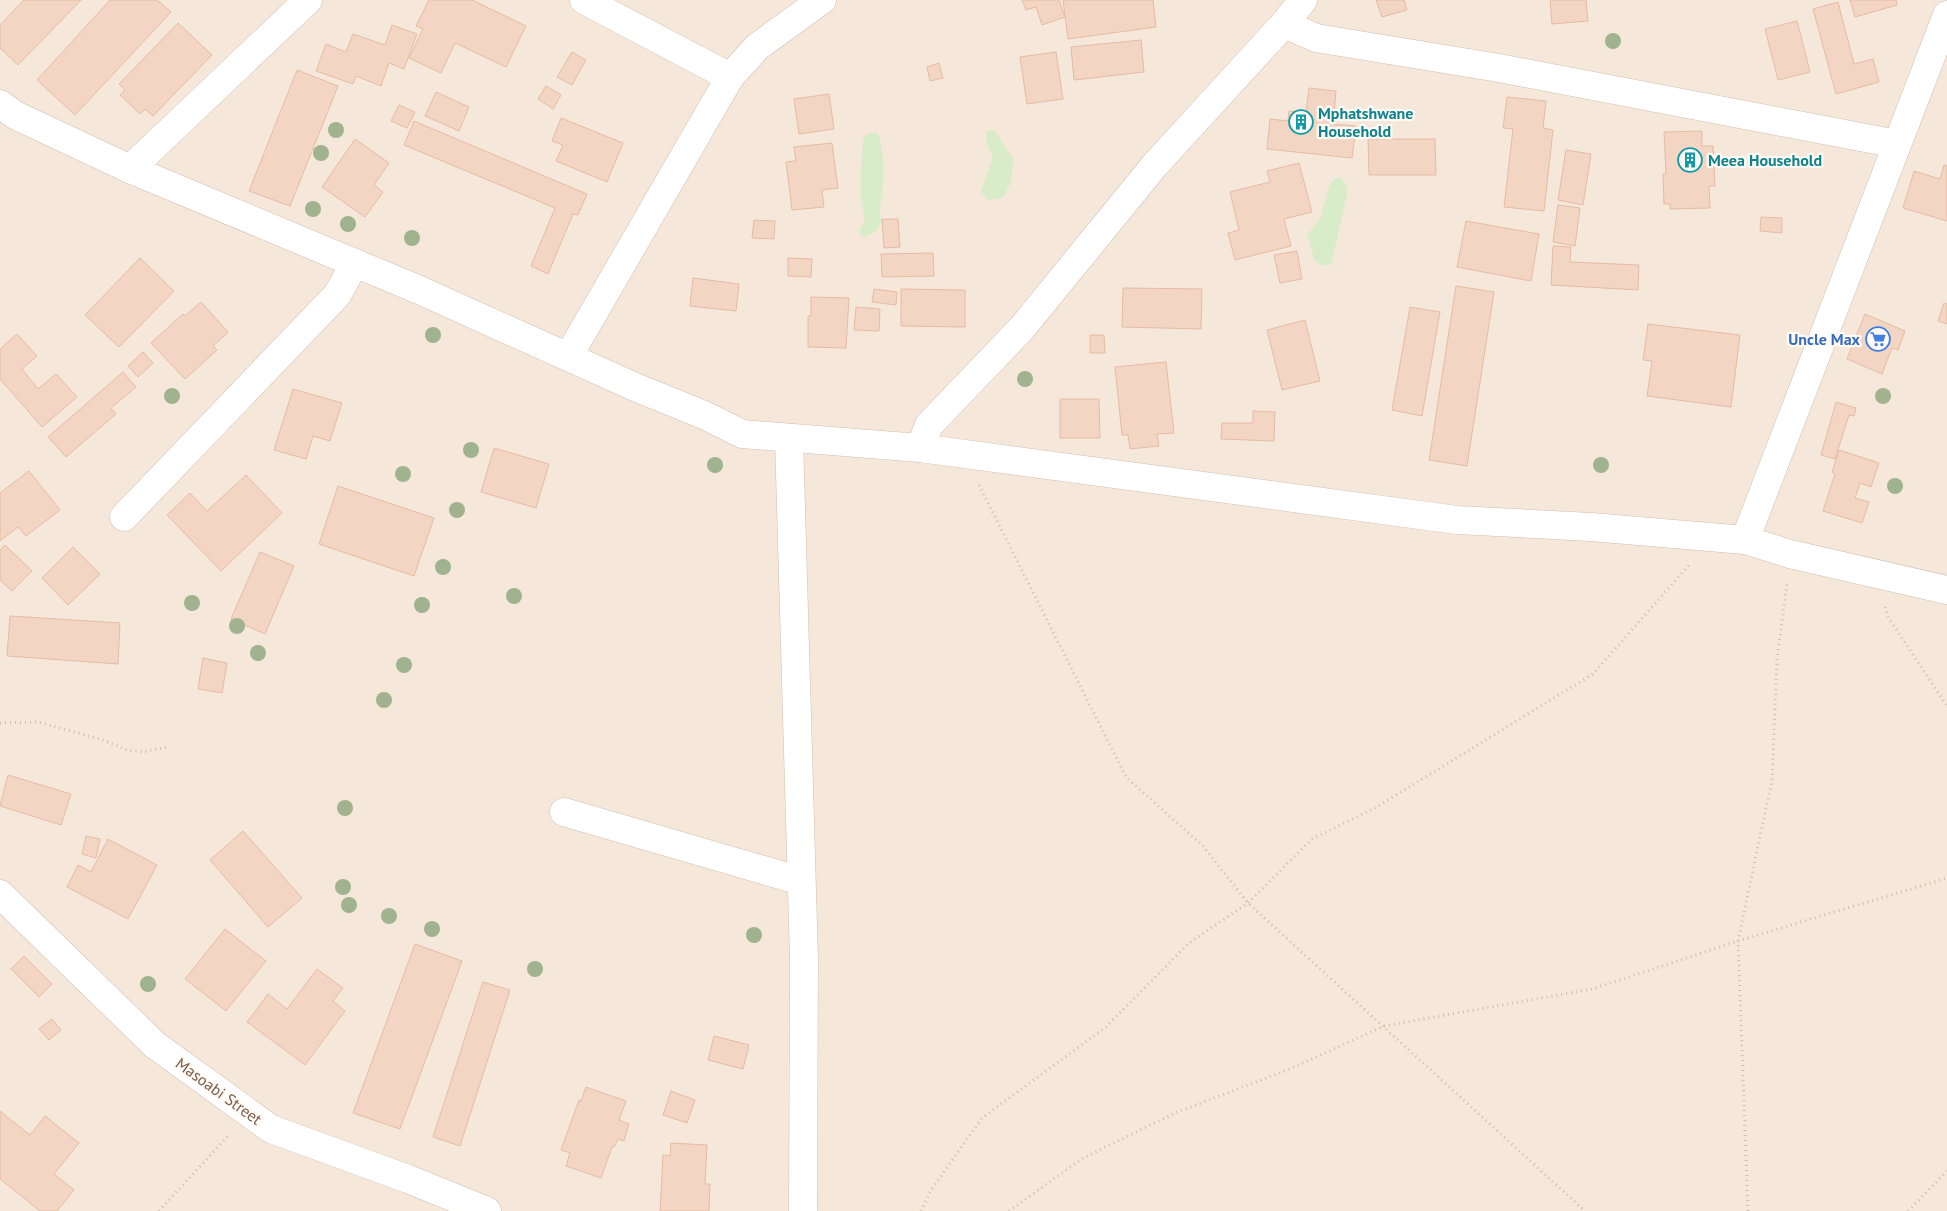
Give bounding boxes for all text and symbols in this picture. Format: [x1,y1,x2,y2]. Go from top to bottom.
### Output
place label: Mphatshwane Household [1318,103,1413,141]
building icon: Mphatshwane Household [1288,109,1314,135]
building icon: Meea Household [1677,147,1703,173]
place label: Meea Household [1708,150,1822,170]
supermarket icon: Uncle Max [1865,326,1891,352]
place label: Uncle Max [1788,329,1861,349]
street label: Masoabi Street [172,1053,267,1129]

